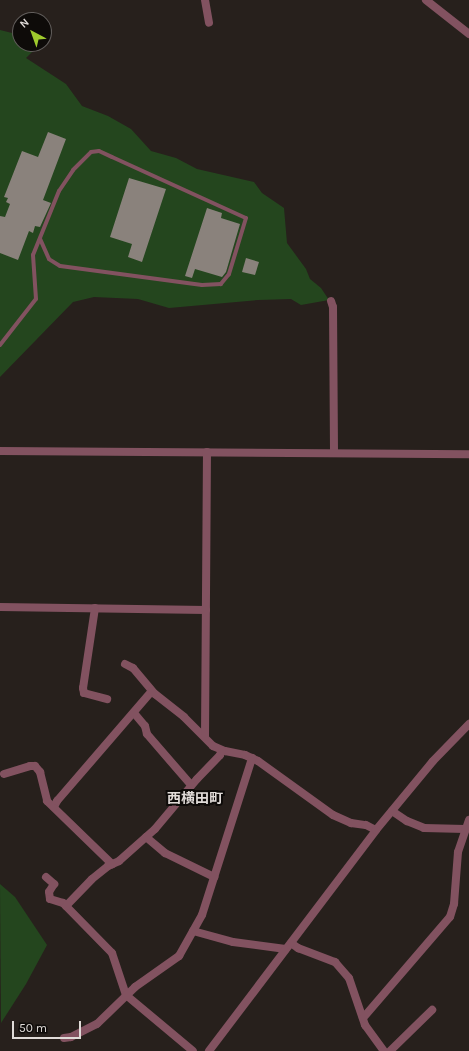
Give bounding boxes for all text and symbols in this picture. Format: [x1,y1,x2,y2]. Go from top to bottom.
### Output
north arrow [12,12,52,52]
text: N [17,16,32,31]
district label: 西横田町 [167,791,223,807]
scale bar [14,1013,83,1039]
text: 50 m [19,1021,47,1035]

